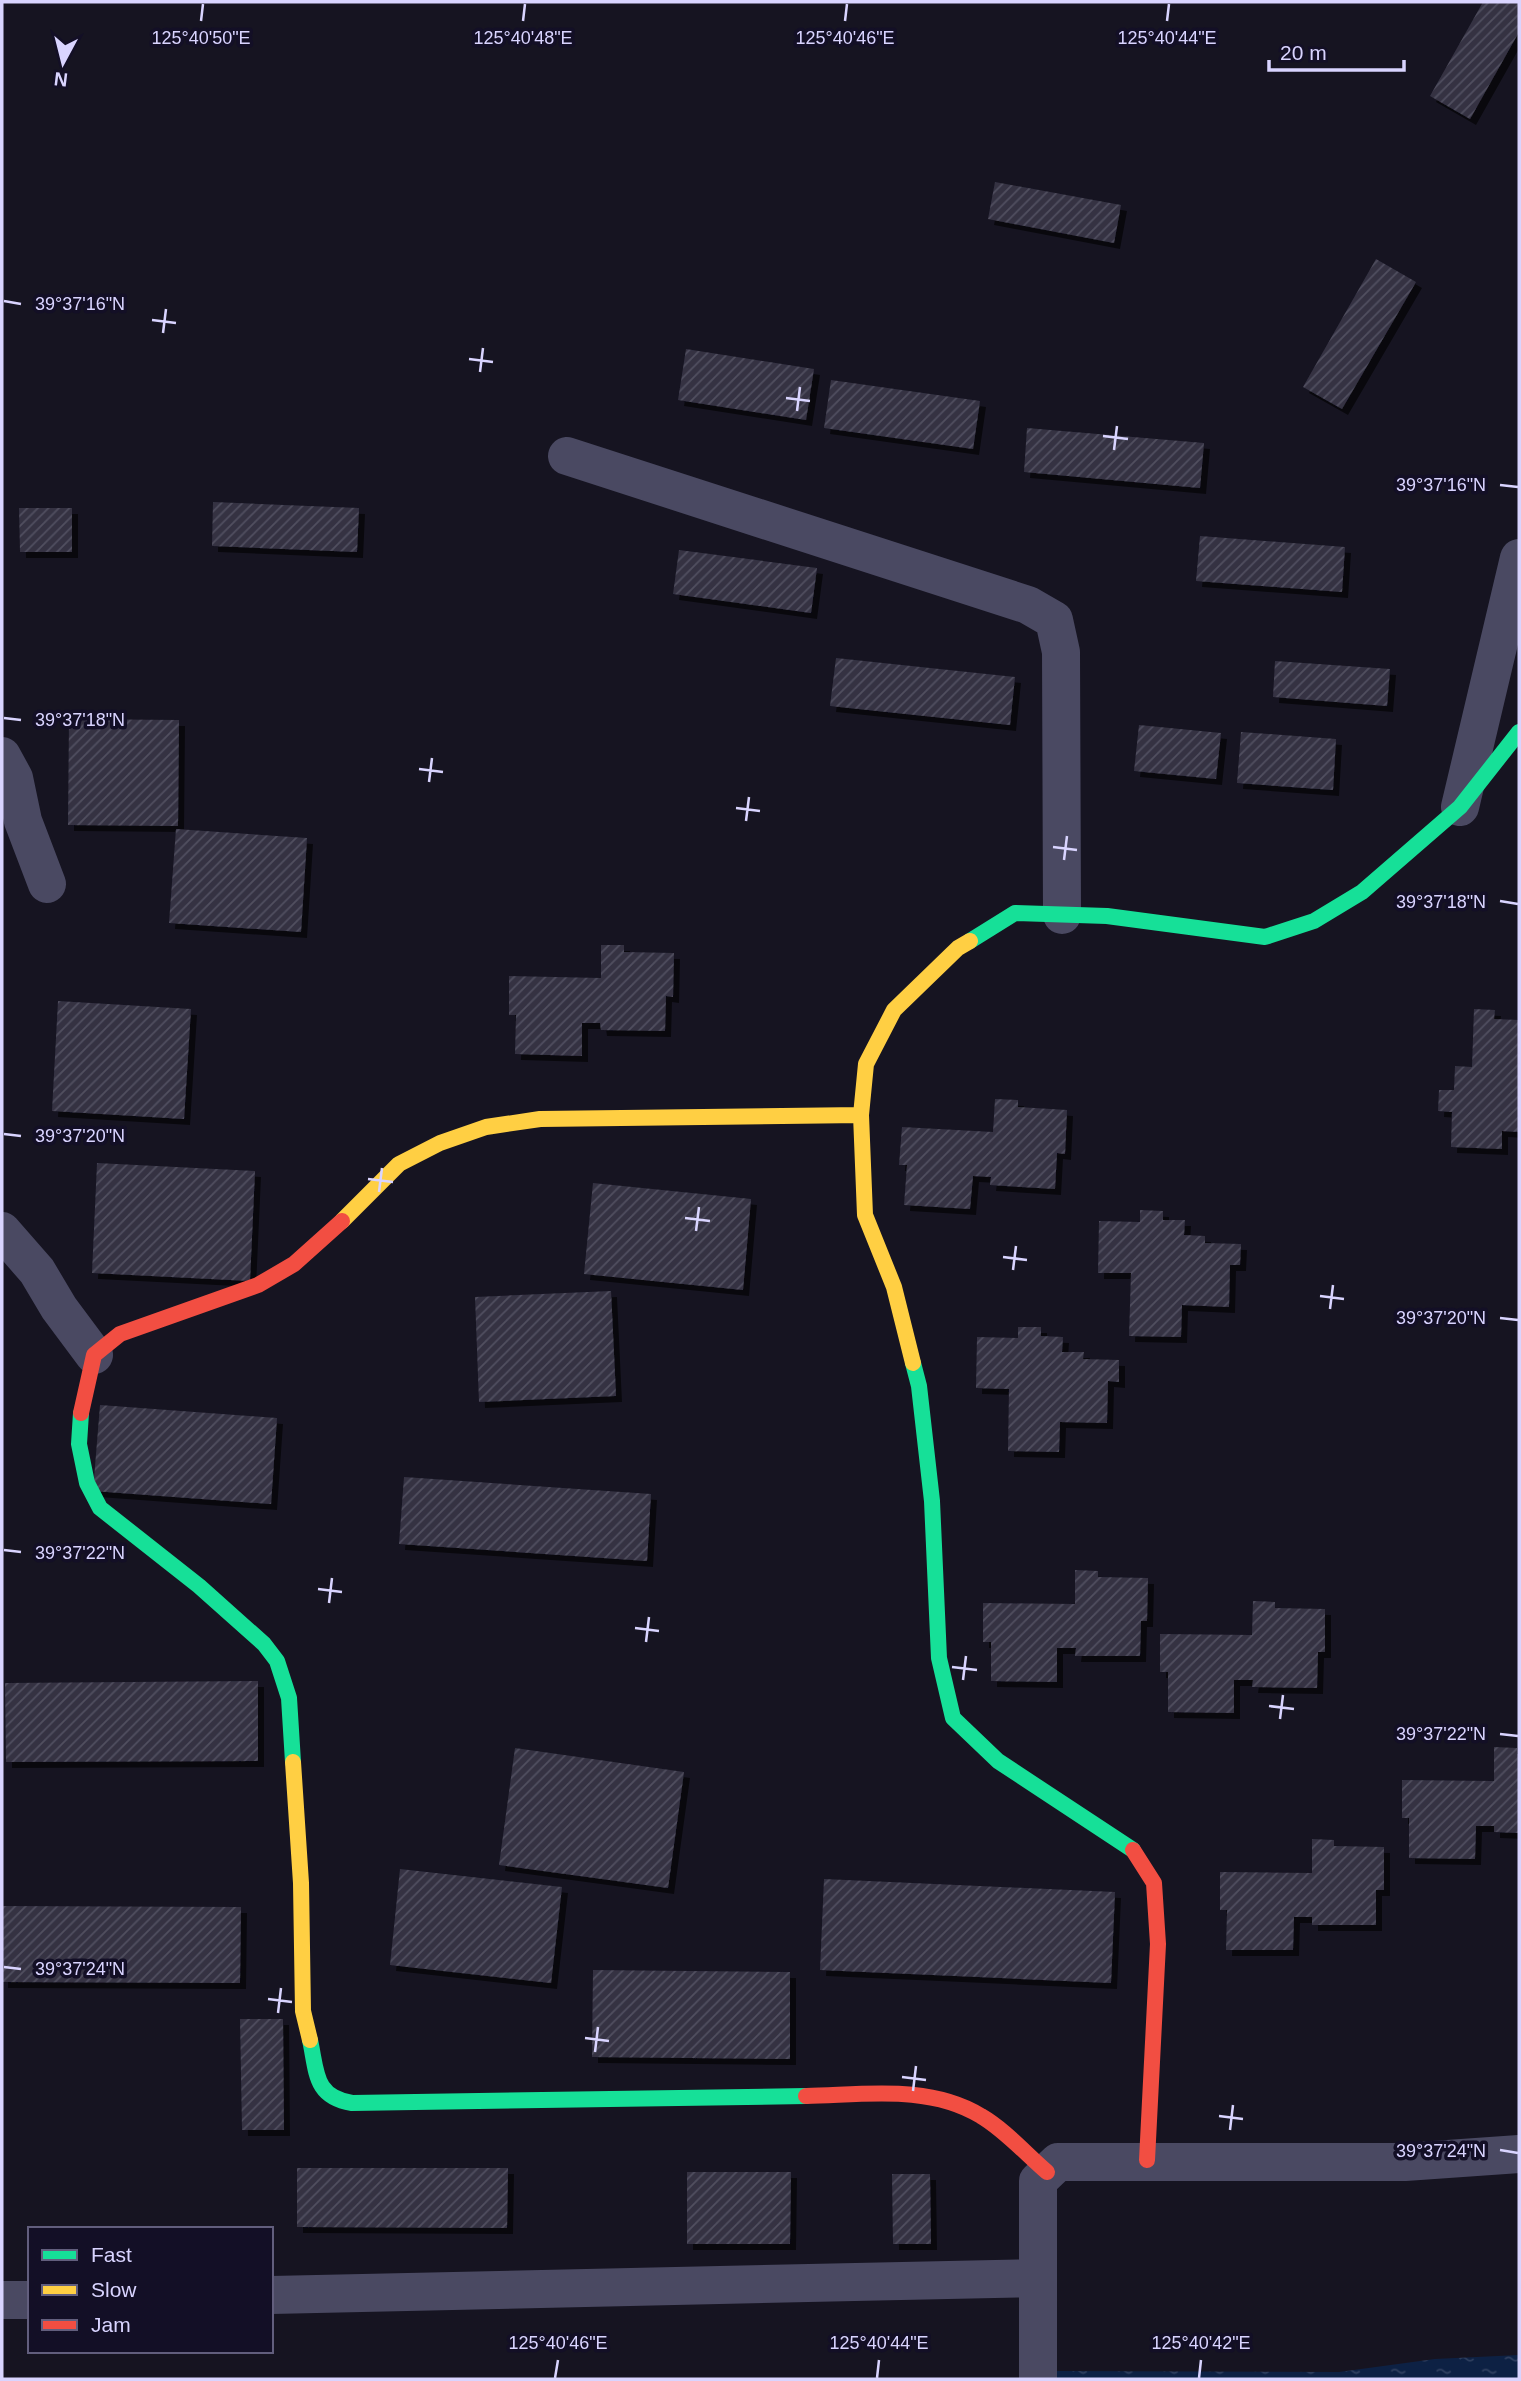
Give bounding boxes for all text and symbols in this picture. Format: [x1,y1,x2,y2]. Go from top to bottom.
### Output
north arrow [28,28,98,98]
text: 125°40'50"E [151,28,251,48]
text: 125°40'48"E [473,28,573,48]
text: 125°40'46"E [795,28,895,48]
text: 125°40'44"E [1117,28,1217,48]
scale bar [1269,28,1404,72]
text: 20 m [1280,41,1327,64]
text: N [53,68,69,91]
text: 39°37'16"N [35,294,125,314]
text: 39°37'16"N [1396,475,1486,495]
text: 39°37'18"N [35,710,125,730]
text: 39°37'18"N [1396,892,1486,912]
text: 39°37'20"N [35,1126,125,1146]
text: 39°37'20"N [1396,1308,1486,1328]
text: 39°37'22"N [35,1543,125,1563]
text: 39°37'22"N [1396,1724,1486,1744]
text: 39°37'24"N [35,1959,125,1979]
text: 39°37'24"N [1396,2141,1486,2161]
legend [28,2227,273,2353]
text: Fast [91,2243,132,2266]
text: Slow [91,2278,137,2301]
text: Jam [91,2313,131,2336]
text: 125°40'46"E [508,2333,608,2353]
text: 125°40'44"E [829,2333,929,2353]
text: 125°40'42"E [1151,2333,1251,2353]

